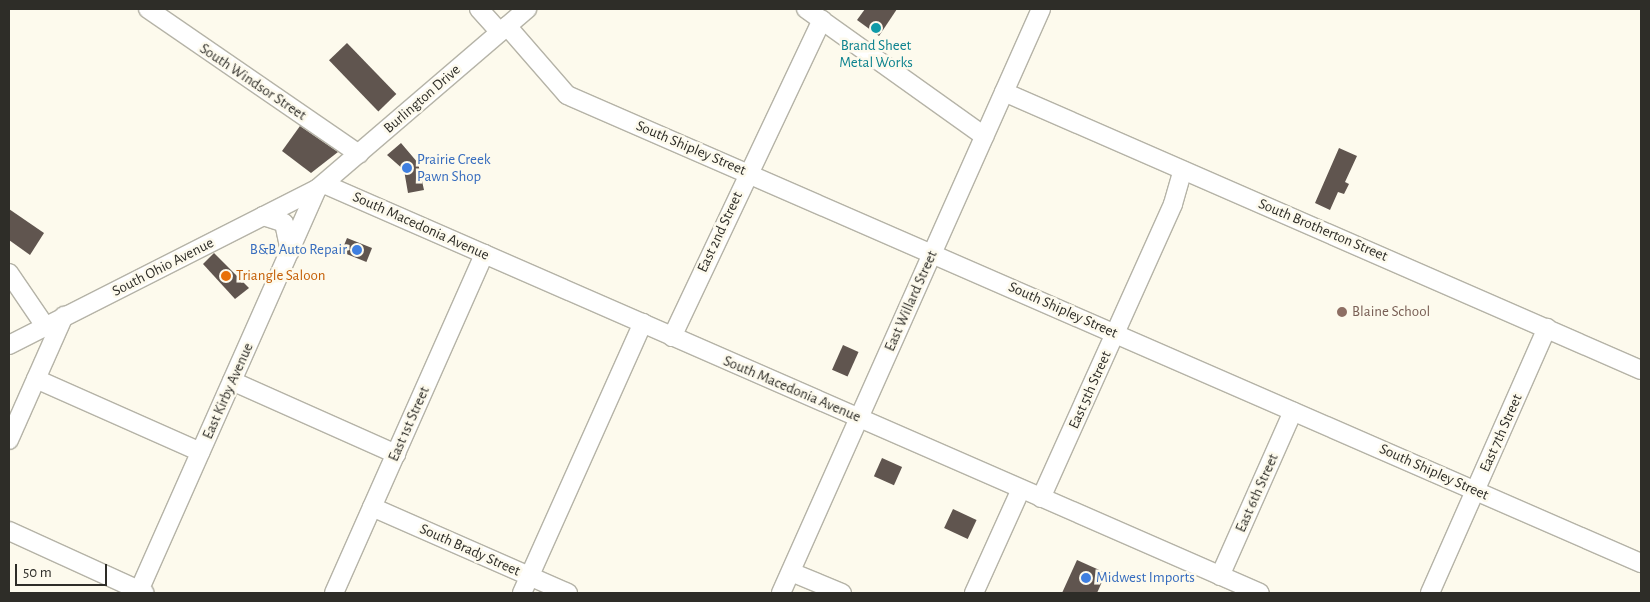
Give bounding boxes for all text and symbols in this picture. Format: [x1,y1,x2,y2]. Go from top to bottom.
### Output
marker: Brand Sheet Metal Works [870,22,882,34]
place label: Brand Sheet Metal Works [839,36,913,71]
street label: South Windsor Street [196,40,310,124]
street label: Burlington Drive [380,61,464,137]
street label: South Shipley Street [633,117,749,179]
place label: Prairie Creek Pawn Shop [417,150,491,185]
marker: Prairie Creek Pawn Shop [401,162,413,174]
street label: South Macedonia Avenue [350,188,492,264]
street label: East 2nd Street [694,189,746,275]
street label: South Brotherton Street [1256,195,1390,265]
street label: South Ohio Avenue [109,234,217,300]
place label: B&B Auto Repair [250,241,347,259]
marker: B&B Auto Repair [351,244,363,256]
street label: East Willard Street [881,248,941,354]
place label: Triangle Saloon [236,267,326,285]
marker: Triangle Saloon [220,270,232,282]
street label: South Shipley Street [1006,278,1120,342]
place label: Blaine School [1352,303,1430,321]
marker: Blaine School [1336,306,1348,318]
street label: East Kirby Avenue [199,340,257,442]
street label: East 5th Street [1065,348,1115,432]
street label: South Macedonia Avenue [721,352,863,426]
street label: East 1st Street [385,384,433,464]
street label: East 7th Street [1476,391,1526,475]
street label: South Shipley Street [1377,440,1491,504]
street label: East 6th Street [1232,451,1282,535]
street label: South Brady Street [417,520,523,580]
scale bar [18,554,110,586]
text: 50 m [23,565,52,580]
place label: Midwest Imports [1096,569,1195,587]
marker: Midwest Imports [1080,572,1092,584]

